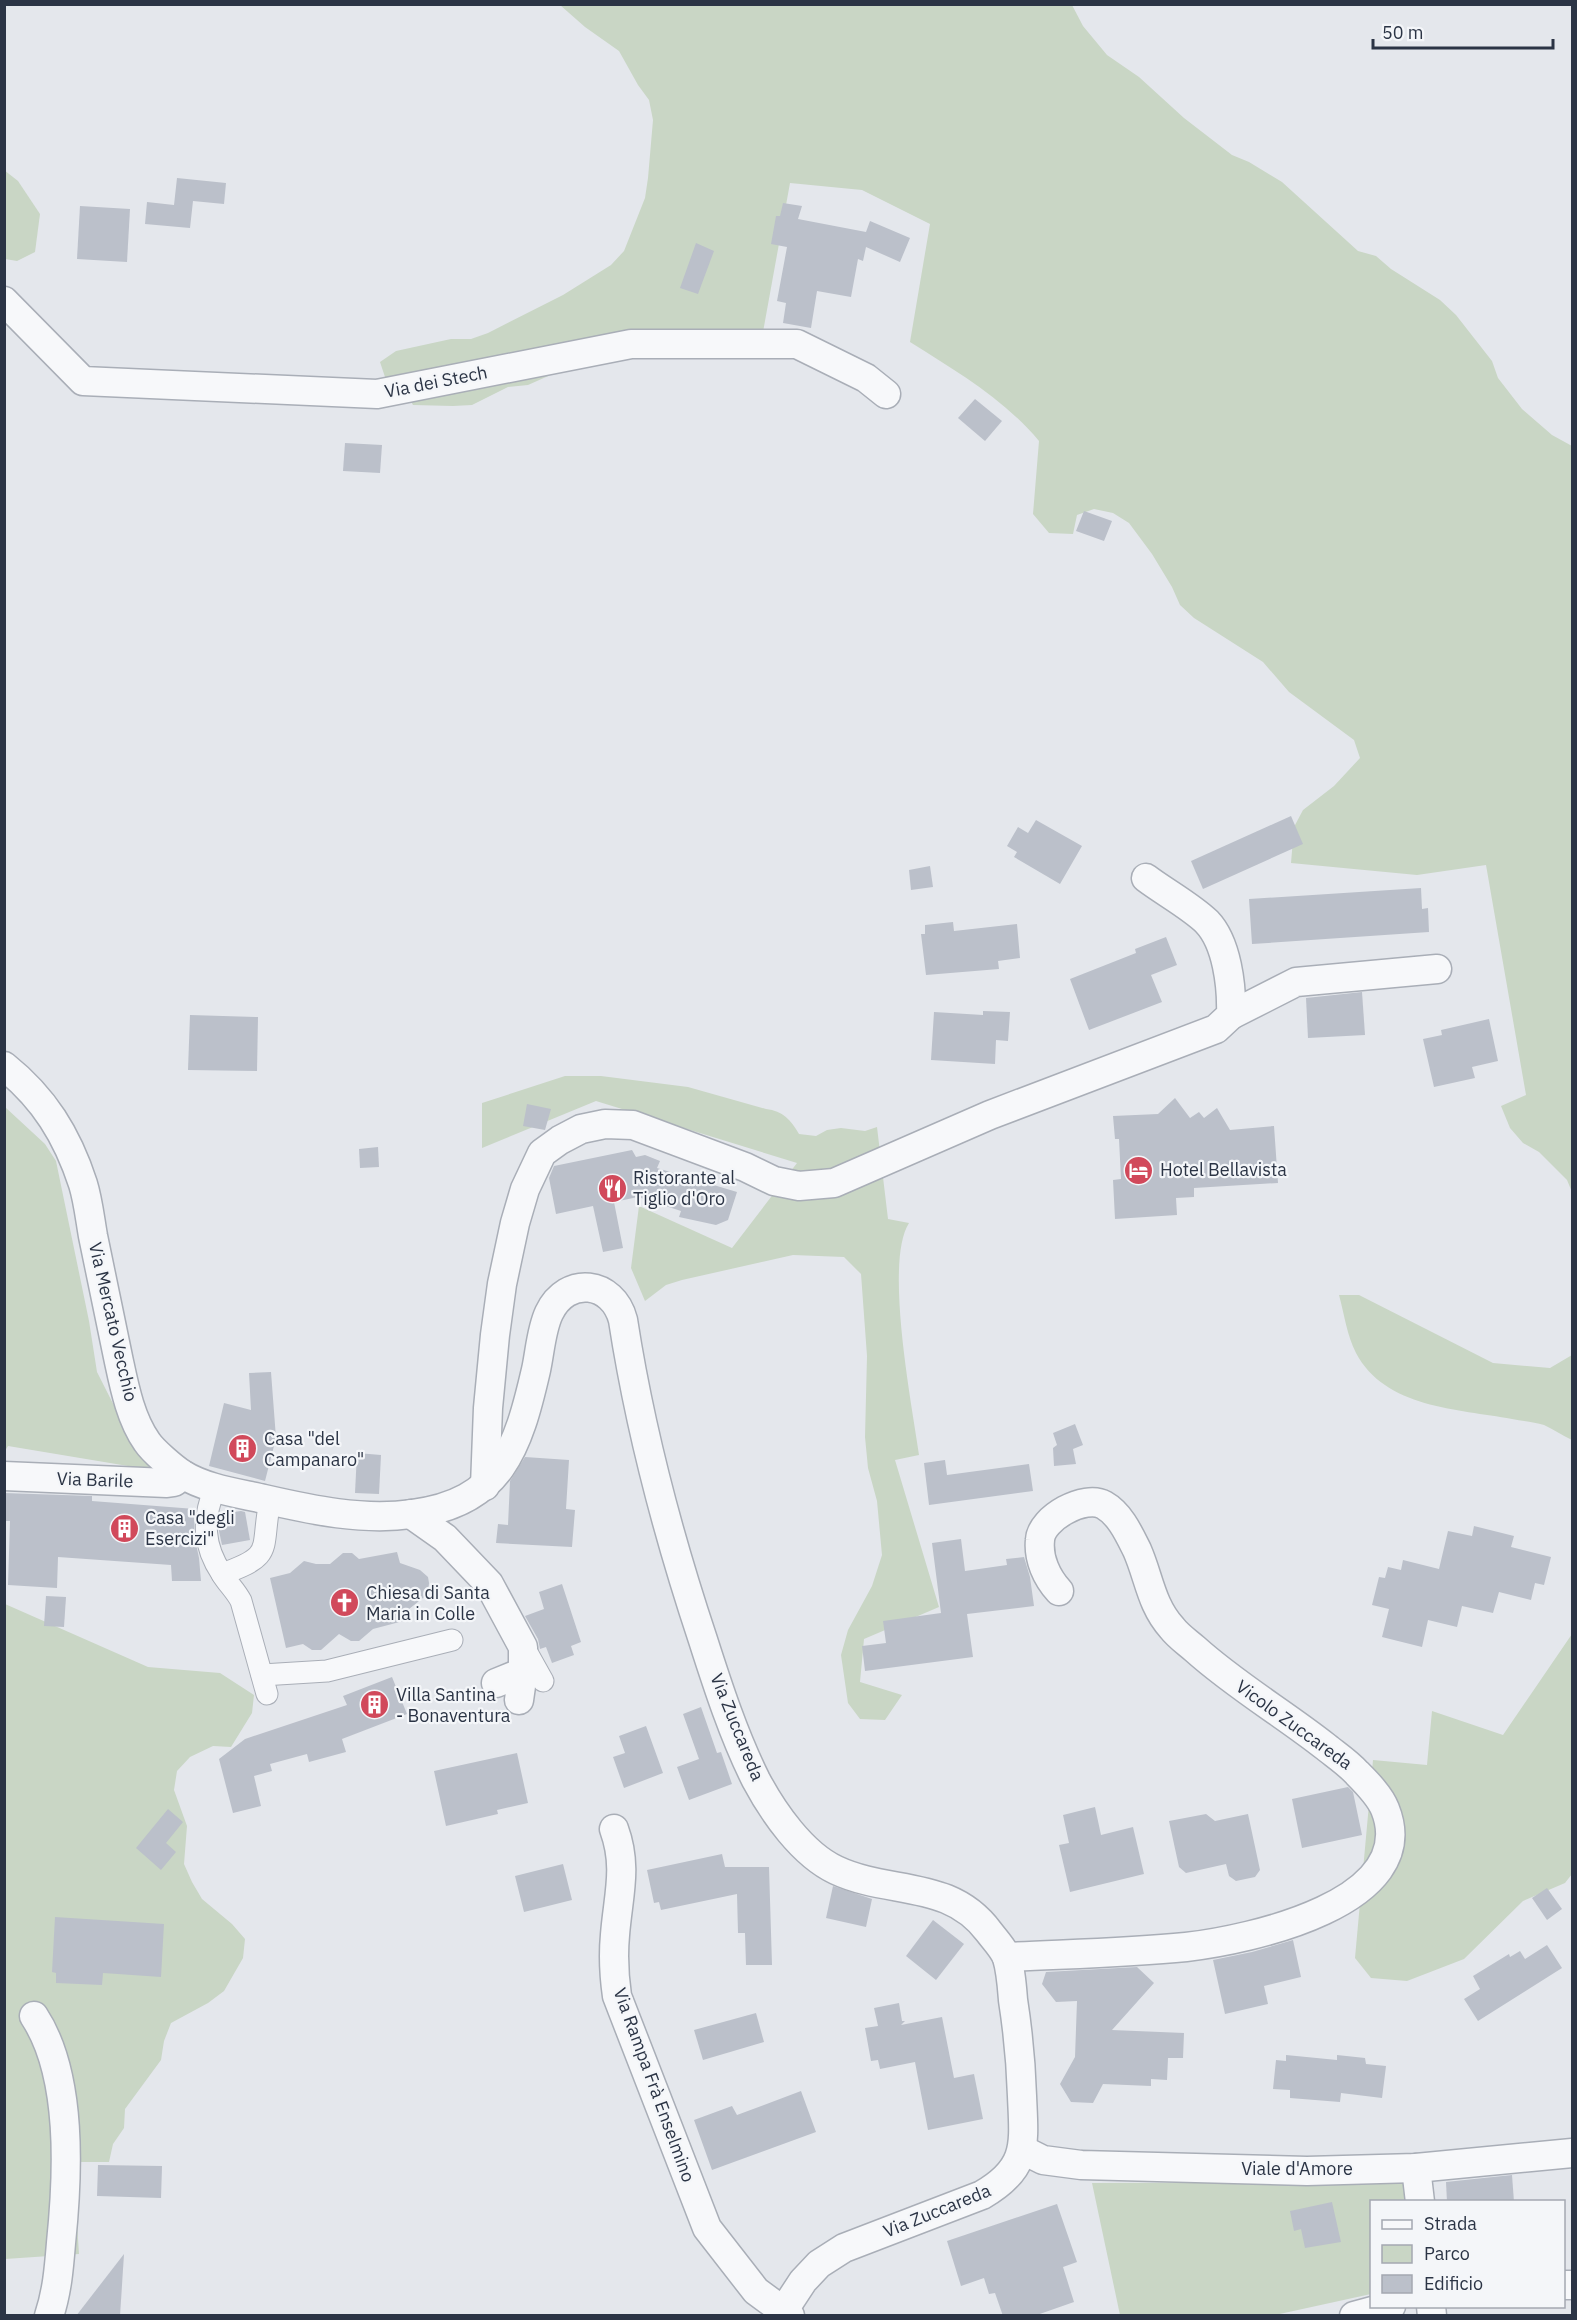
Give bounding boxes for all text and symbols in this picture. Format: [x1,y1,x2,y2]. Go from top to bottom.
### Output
scale bar [1373,12,1553,50]
text: 50 m [1382,21,1424,44]
street label: Via dei Stech [383,360,489,403]
hotel icon: Hotel Bellavista [1123,1154,1155,1186]
place label: Hotel Bellavista [1160,1158,1287,1181]
place label: Ristorante al Tiglio d'Oro [633,1166,735,1210]
restaurant icon: Ristorante al Tiglio d'Oro [596,1172,628,1204]
street label: Via Mercato Vecchio [84,1240,143,1404]
place label: Casa "del Campanaro" [264,1427,364,1471]
building icon: Casa "del Campanaro" [227,1433,259,1465]
street label: Via Barile [56,1467,134,1492]
place label: Casa "degli Esercizi" [145,1506,235,1550]
building icon: Casa "degli Esercizi" [108,1512,140,1544]
place label: Chiesa di Santa Maria in Colle [366,1581,490,1625]
church icon: Chiesa di Santa Maria in Colle [329,1587,361,1619]
street label: Via Zuccareda [705,1670,770,1784]
street label: Vicolo Zuccareda [1232,1675,1357,1775]
place label: Villa Santina - Bonaventura [396,1683,511,1727]
building icon: Villa Santina - Bonaventura [359,1689,391,1721]
street label: Via Rampa Frà Enselmino [609,1984,700,2185]
street label: Viale d'Amore [1241,2157,1353,2180]
street label: Via Zuccareda [880,2178,994,2243]
legend [1370,2200,1565,2308]
text: Strada [1424,2212,1477,2235]
text: Parco [1424,2242,1470,2265]
text: Edificio [1424,2272,1483,2295]

